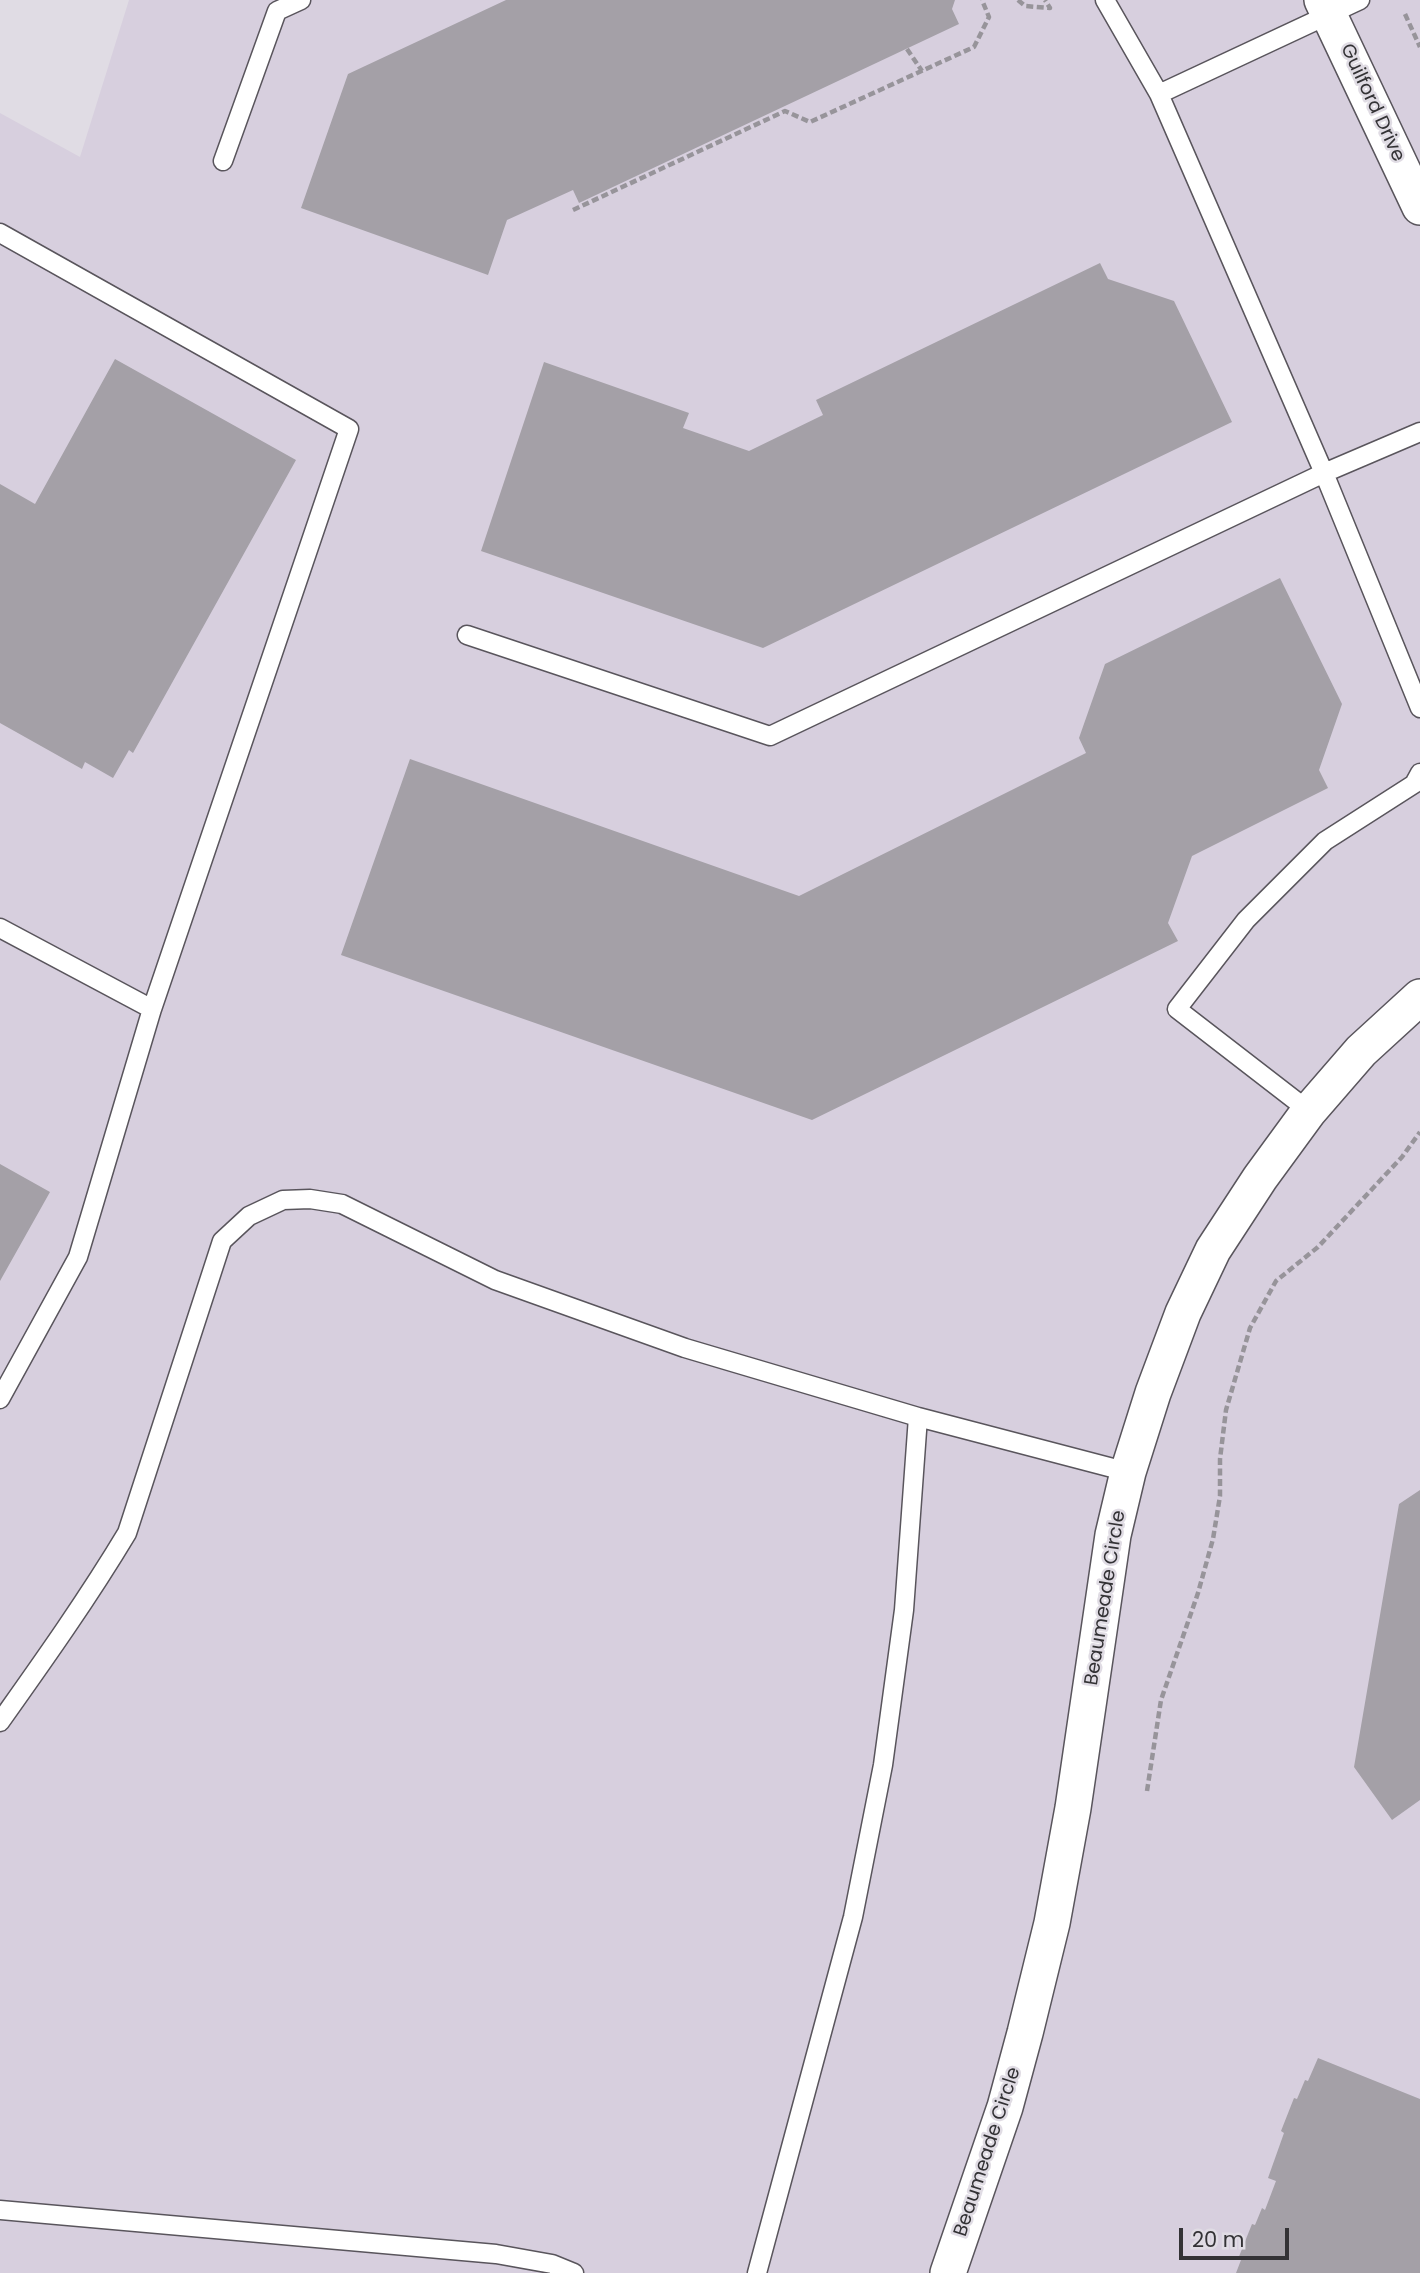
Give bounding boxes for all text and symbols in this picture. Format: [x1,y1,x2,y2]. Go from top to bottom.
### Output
street label: Guilford Drive [1335,40,1409,166]
street label: Beaumeade Circle [1081,1509,1131,1687]
street label: Beaumeade Circle [950,2064,1026,2240]
scale bar [1182,2214,1292,2258]
text: 20 m [1192,2225,1245,2254]

